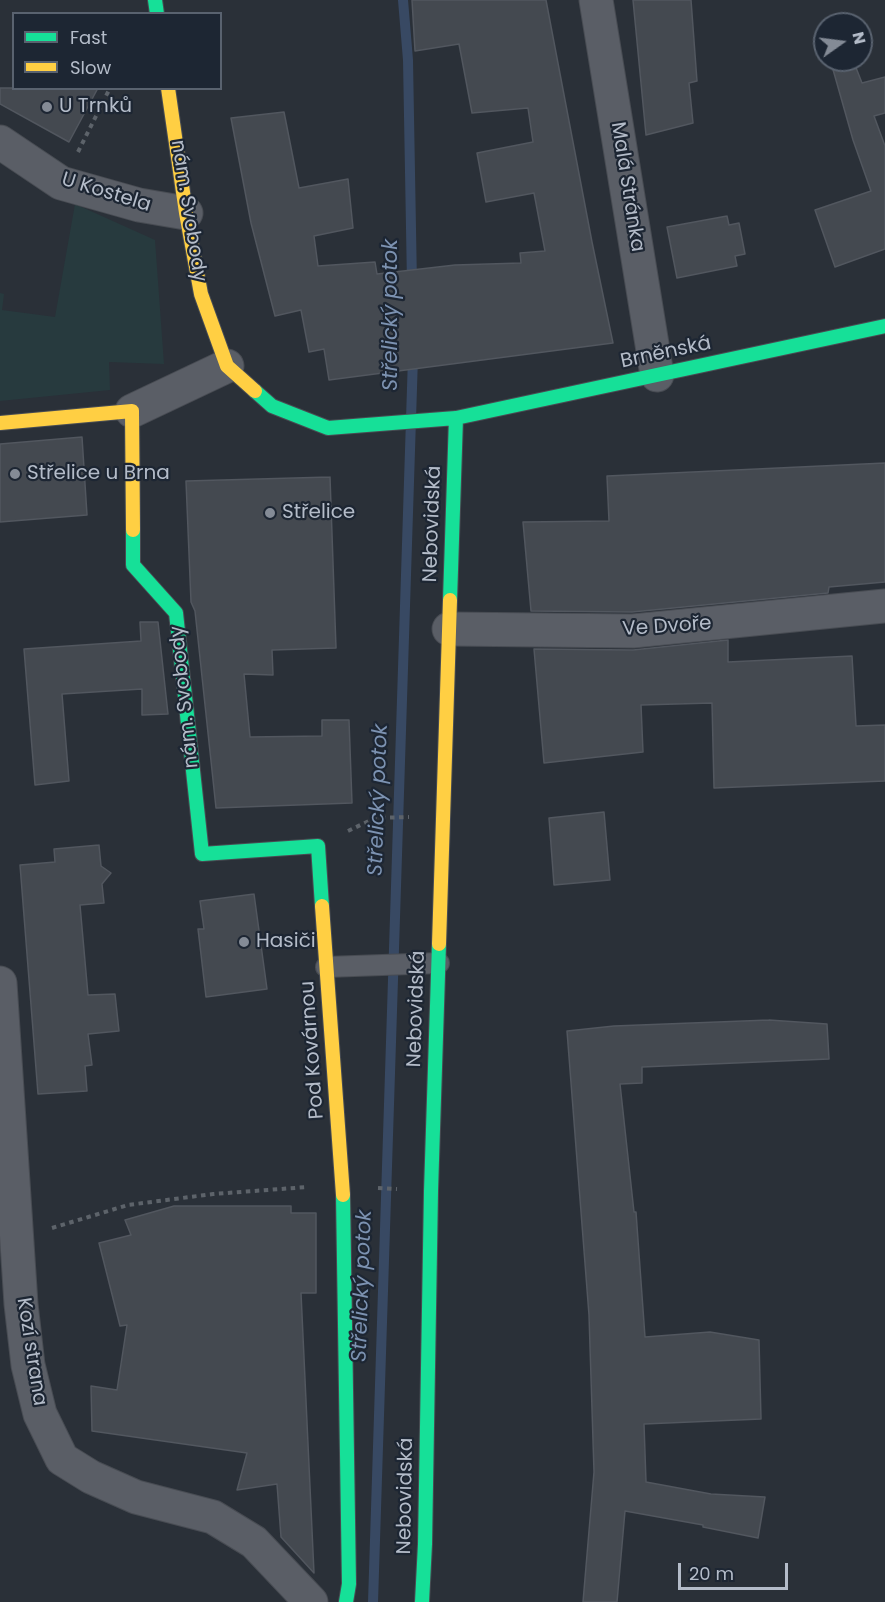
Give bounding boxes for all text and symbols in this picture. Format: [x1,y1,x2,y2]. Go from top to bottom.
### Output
legend [12,12,222,90]
north arrow [813,12,873,72]
text: Fast [70,25,107,50]
text: N [846,29,872,47]
text: Slow [70,55,111,80]
place label: U Trnků [59,95,132,119]
marker: U Trnků [40,100,54,114]
street label: Malá Stránka [605,120,649,254]
street label: nám. Svobody [165,138,211,284]
street label: U Kostela [58,168,154,218]
water label: Střelický potok [379,239,405,391]
street label: Brněnská [619,332,713,374]
place label: Střelice u Brna [27,462,170,486]
street label: Nebovidská [419,465,447,583]
marker: Střelice u Brna [8,467,22,481]
place label: Střelice [282,501,355,525]
marker: Střelice [263,506,277,520]
street label: Ve Dvoře [622,612,712,642]
street label: nám. Svobody [166,624,204,770]
water label: Střelický potok [364,723,394,877]
place label: Hasiči [256,930,316,954]
marker: Hasiči [237,935,251,949]
street label: Nebovidská [403,950,431,1068]
street label: Pod Kovárnou [296,980,330,1120]
water label: Střelický potok [348,1209,378,1363]
street label: Kozí strana [11,1296,51,1408]
street label: Nebovidská [393,1437,419,1555]
scale bar [681,1551,790,1589]
text: 20 m [689,1561,734,1586]

